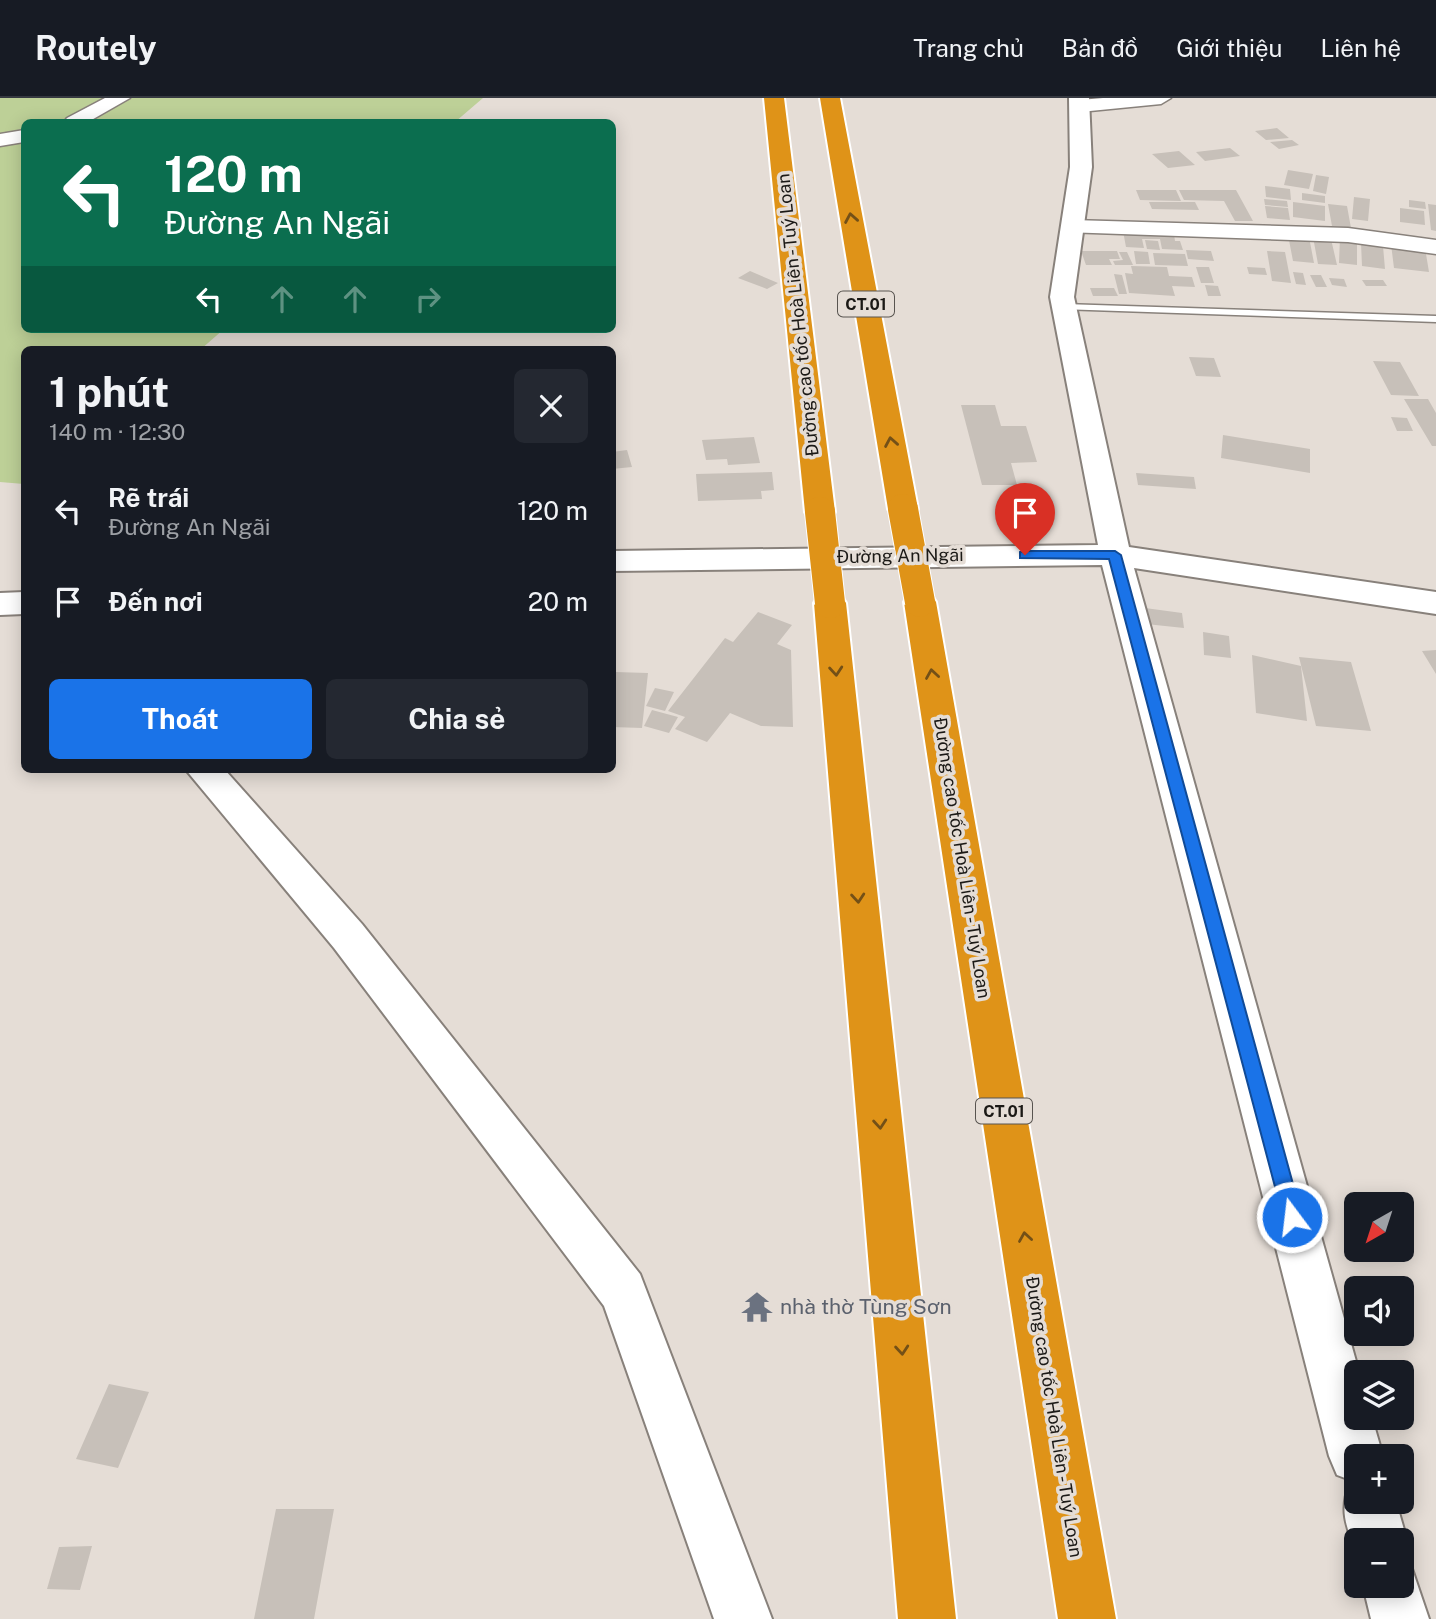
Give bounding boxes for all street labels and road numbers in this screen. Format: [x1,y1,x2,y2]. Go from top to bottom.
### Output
street label: Đường cao tốc Hoà Liên - Tuý Loan [772,173,823,457]
road number: CT.01 [838,292,894,316]
street label: Đường An Ngãi [836,544,964,567]
street label: Đường cao tốc Hoà Liên - Tuý Loan [930,716,995,1000]
road number: CT.01 [976,1099,1032,1124]
street label: Đường cao tốc Hoà Liên - Tuý Loan [1022,1275,1087,1559]

